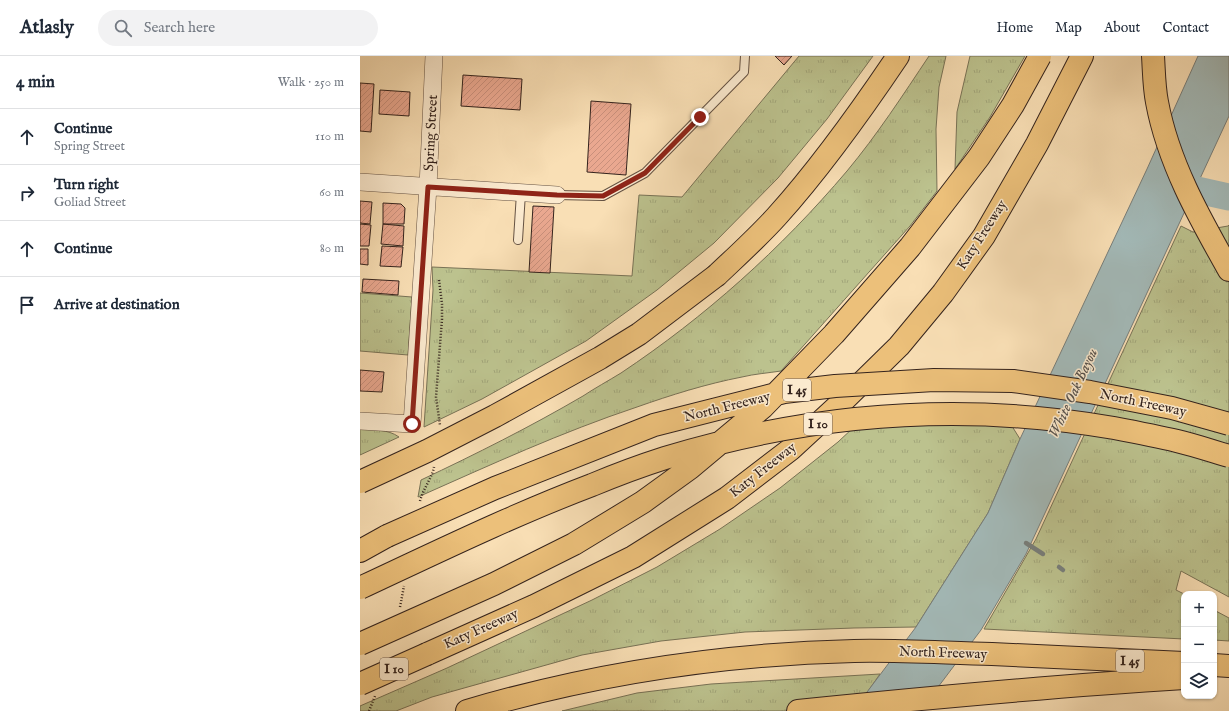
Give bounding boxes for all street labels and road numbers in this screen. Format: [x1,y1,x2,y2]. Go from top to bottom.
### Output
street label: Spring Street [420,94,442,172]
street label: Katy Freeway [953,197,1011,273]
road number: I 45 [783,379,811,401]
street label: North Freeway [1098,385,1188,421]
street label: North Freeway [682,388,772,426]
road number: I 10 [804,413,832,435]
street label: Katy Freeway [726,438,800,502]
street label: Katy Freeway [441,605,521,653]
street label: North Freeway [899,642,988,664]
road number: I 45 [1116,650,1144,672]
road number: I 10 [380,658,408,680]

